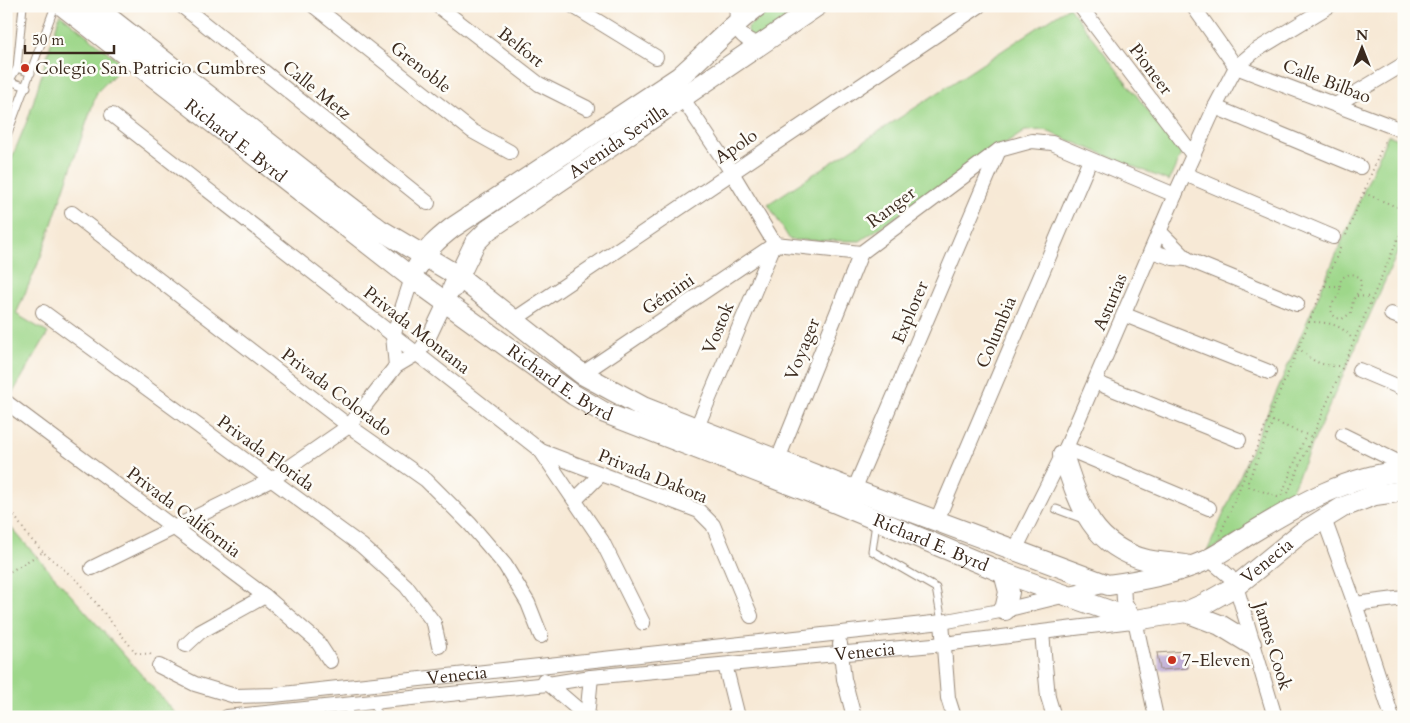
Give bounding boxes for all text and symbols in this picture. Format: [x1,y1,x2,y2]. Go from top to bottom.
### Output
street label: Belfort [492,21,549,74]
scale bar [25,22,114,54]
north arrow [1338,22,1388,72]
text: N [1356,26,1368,45]
text: 50 m [32,30,64,50]
street label: Grenoble [385,36,457,99]
street label: Pioneer [1123,38,1178,101]
street label: Calle Bilbao [1279,53,1375,110]
street label: Calle Metz [277,55,357,126]
place label: Colegio San Patricio Cumbres [35,56,266,81]
marker: Colegio San Patricio Cumbres [19,62,31,74]
street label: Richard E. Byrd [179,93,292,189]
street label: Avenida Sevilla [564,99,674,185]
street label: Apolo [710,123,763,170]
street label: Ranger [862,181,921,234]
street label: Gémini [637,268,699,321]
street label: Asturias [1087,270,1134,335]
street label: Explorer [886,277,935,347]
street label: Privada Montana [358,281,476,380]
street label: Columbia [970,292,1023,372]
street label: Vostok [696,298,741,358]
street label: Voyager [779,314,826,384]
street label: Richard E. Byrd [502,339,617,428]
street label: Privada Colorado [276,342,397,443]
street label: Privada Florida [212,410,320,497]
street label: Privada Dakota [594,443,712,510]
street label: Privada California [121,461,246,564]
street label: Richard E. Byrd [869,508,993,578]
street label: Venecia [1236,532,1299,590]
street label: James Cook [1246,596,1298,694]
street label: Venecia [833,637,896,667]
place label: 7-Eleven [1182,648,1251,673]
marker: 7-Eleven [1166,654,1178,666]
street label: Venecia [425,660,489,691]

